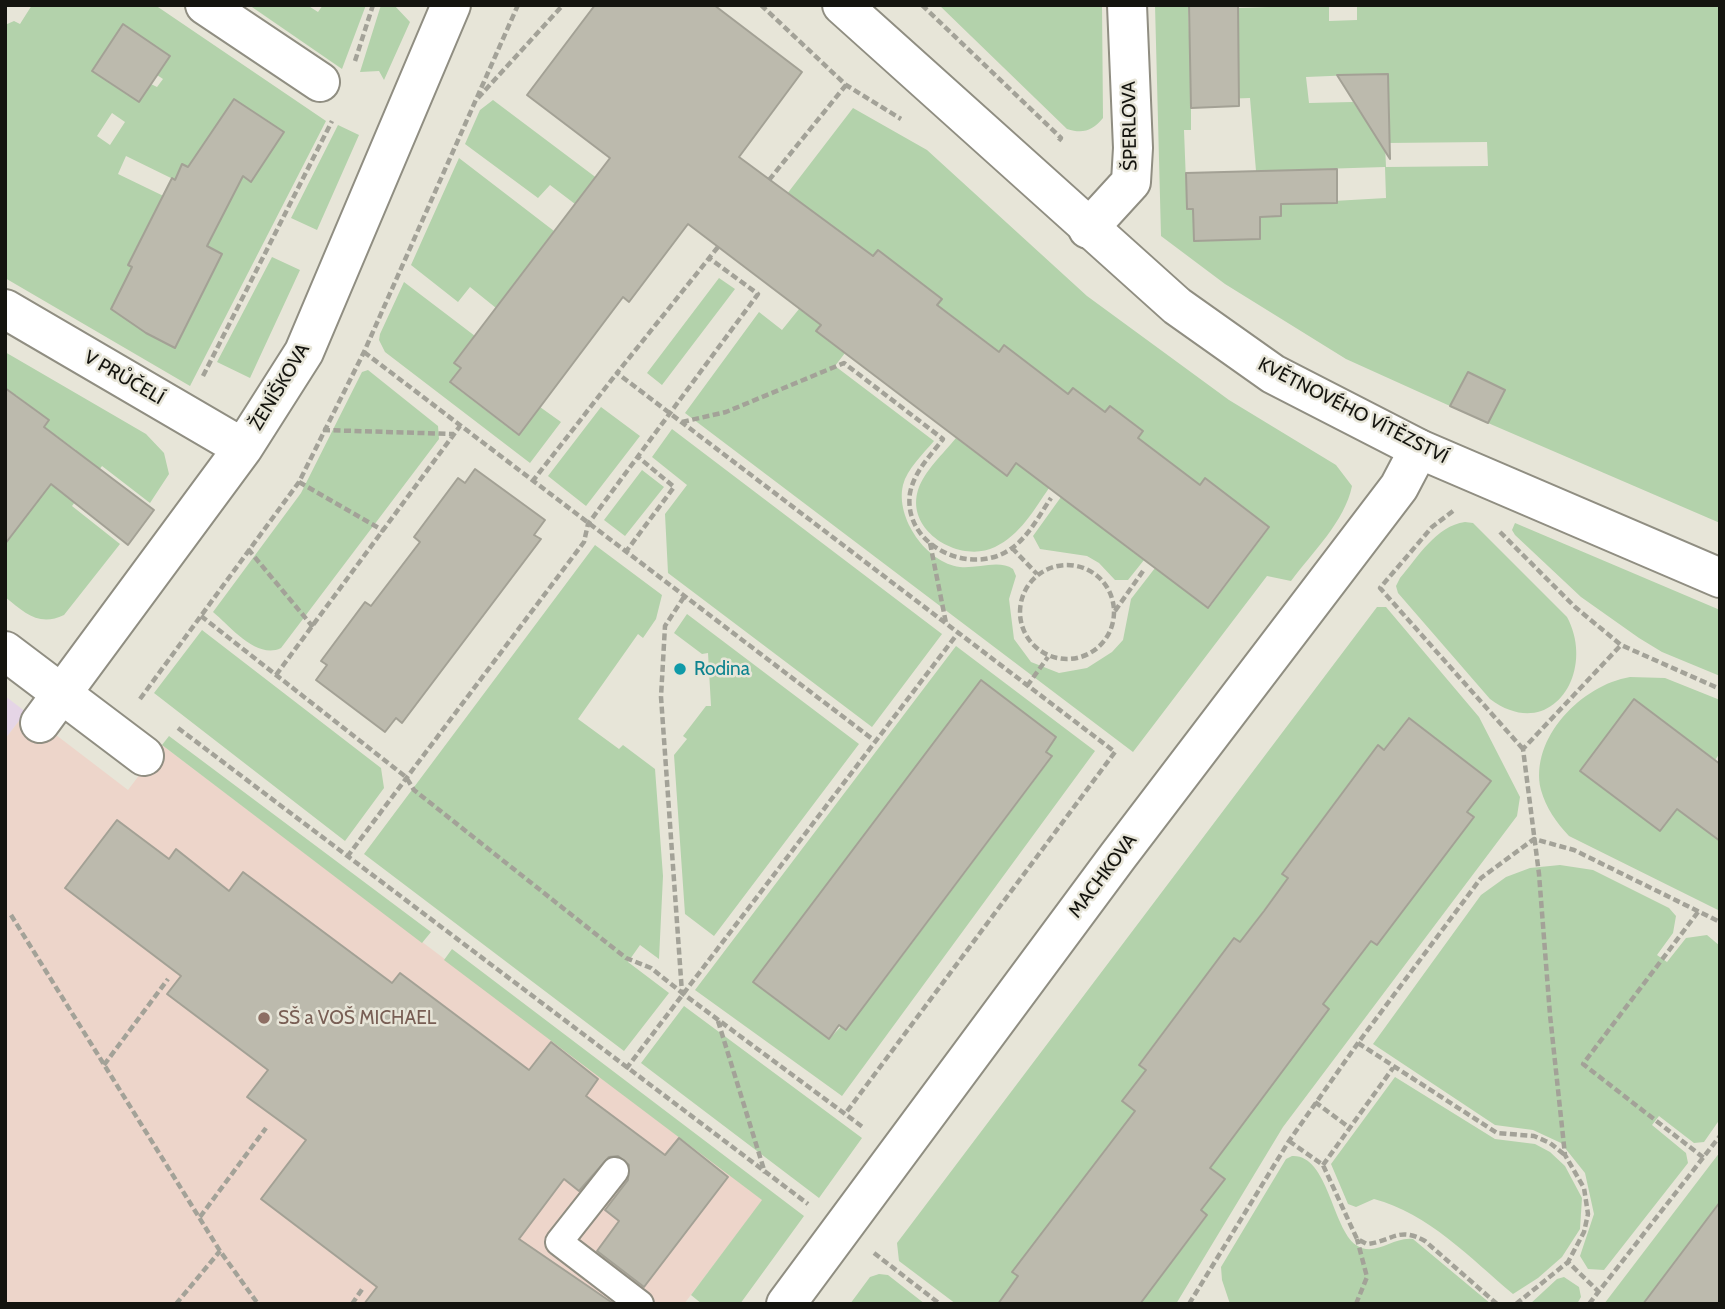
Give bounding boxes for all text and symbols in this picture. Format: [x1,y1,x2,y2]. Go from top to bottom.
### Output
street label: ŠPERLOVA [1118,81,1142,171]
street label: ŽENÍŠKOVA [245,339,315,435]
street label: V PRŮČELÍ [80,346,168,410]
street label: KVĚTNOVÉHO VÍTĚZSTVÍ [1254,353,1452,469]
place label: Rodina [694,658,750,680]
marker: Rodina [672,661,688,677]
street label: MACHKOVA [1064,830,1142,922]
place label: SŠ a VOŠ MICHAEL [278,1007,436,1029]
marker: SŠ a VOŠ MICHAEL [256,1010,272,1026]

